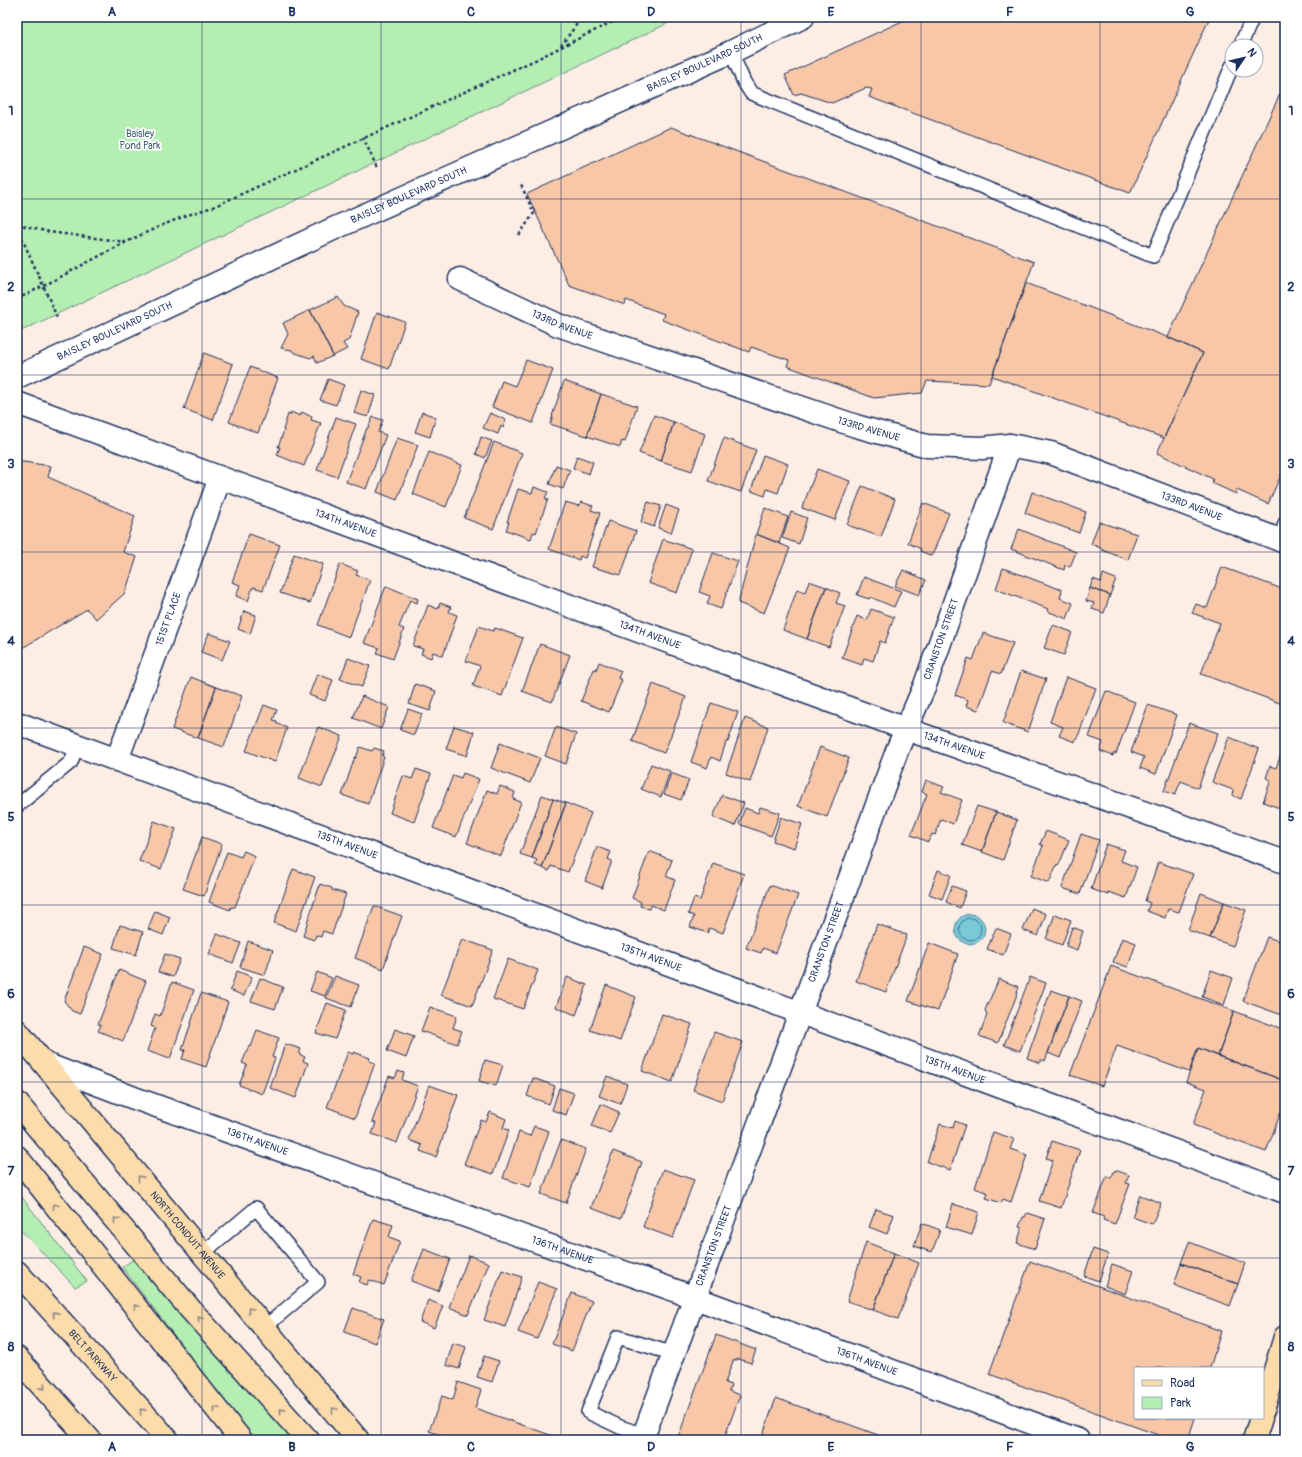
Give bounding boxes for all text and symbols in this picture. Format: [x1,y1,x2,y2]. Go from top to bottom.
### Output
text: A [108,4,117,20]
text: B [288,4,296,20]
text: C [467,4,475,20]
text: D [647,4,655,20]
text: E [828,4,835,20]
text: F [1006,4,1014,20]
text: G [1186,4,1195,20]
street label: BAISLEY BOULEVARD SOUTH [645,32,765,95]
north arrow [1224,38,1264,78]
text: N [1244,46,1260,60]
text: 1 [8,103,14,119]
text: 1 [1288,103,1294,119]
park label: Baisley Pond Park [119,128,161,152]
street label: BAISLEY BOULEVARD SOUTH [349,164,469,226]
text: 2 [7,279,15,295]
text: 2 [1287,279,1295,295]
street label: BAISLEY BOULEVARD SOUTH [55,299,174,363]
street label: 133RD AVENUE [530,307,594,342]
street label: 133RD AVENUE [836,414,901,444]
text: 3 [7,456,15,472]
text: 3 [1287,456,1295,472]
street label: 133RD AVENUE [1159,489,1224,524]
street label: 134TH AVENUE [313,507,378,540]
street label: 151ST PLACE [153,591,184,647]
street label: CRANSTON STREET [921,597,961,681]
street label: 134TH AVENUE [617,618,682,652]
text: 4 [7,633,15,649]
text: 4 [1287,633,1295,649]
street label: 134TH AVENUE [922,730,987,762]
text: 5 [7,809,15,825]
text: 5 [1287,809,1295,825]
street label: 135TH AVENUE [315,828,379,862]
street label: CRANSTON STREET [806,900,847,984]
street label: 135TH AVENUE [619,941,683,974]
text: 6 [7,986,15,1002]
text: 6 [1287,986,1295,1002]
street label: 135TH AVENUE [923,1053,987,1087]
street label: 136TH AVENUE [225,1125,290,1158]
text: 7 [8,1163,15,1179]
text: 7 [1288,1163,1295,1179]
one-way arrow [138,1175,145,1183]
street label: NORTH CONDUIT AVENUE [147,1189,227,1282]
one-way arrow [53,1203,60,1210]
street label: CRANSTON STREET [693,1203,734,1288]
one-way arrow [113,1217,120,1225]
street label: 136TH AVENUE [530,1234,595,1267]
one-way arrow [133,1305,140,1312]
one-way arrow [248,1307,255,1315]
one-way arrow [53,1311,60,1319]
one-way arrow [197,1316,204,1324]
street label: BELT PARKWAY [66,1327,119,1385]
text: 8 [8,1339,15,1355]
text: 8 [1288,1339,1295,1355]
street label: 136TH AVENUE [834,1345,899,1378]
legend [1134,1367,1264,1419]
text: Road [1170,1376,1195,1391]
one-way arrow [38,1382,46,1390]
text: Park [1170,1396,1191,1411]
one-way arrow [214,1407,221,1414]
one-way arrow [331,1407,338,1415]
one-way arrow [140,1408,147,1416]
one-way arrow [279,1408,287,1416]
text: A [108,1439,117,1455]
text: B [288,1439,296,1455]
text: C [467,1439,475,1455]
text: D [647,1439,655,1455]
text: E [828,1439,835,1455]
text: F [1006,1439,1014,1455]
text: G [1186,1439,1195,1455]

